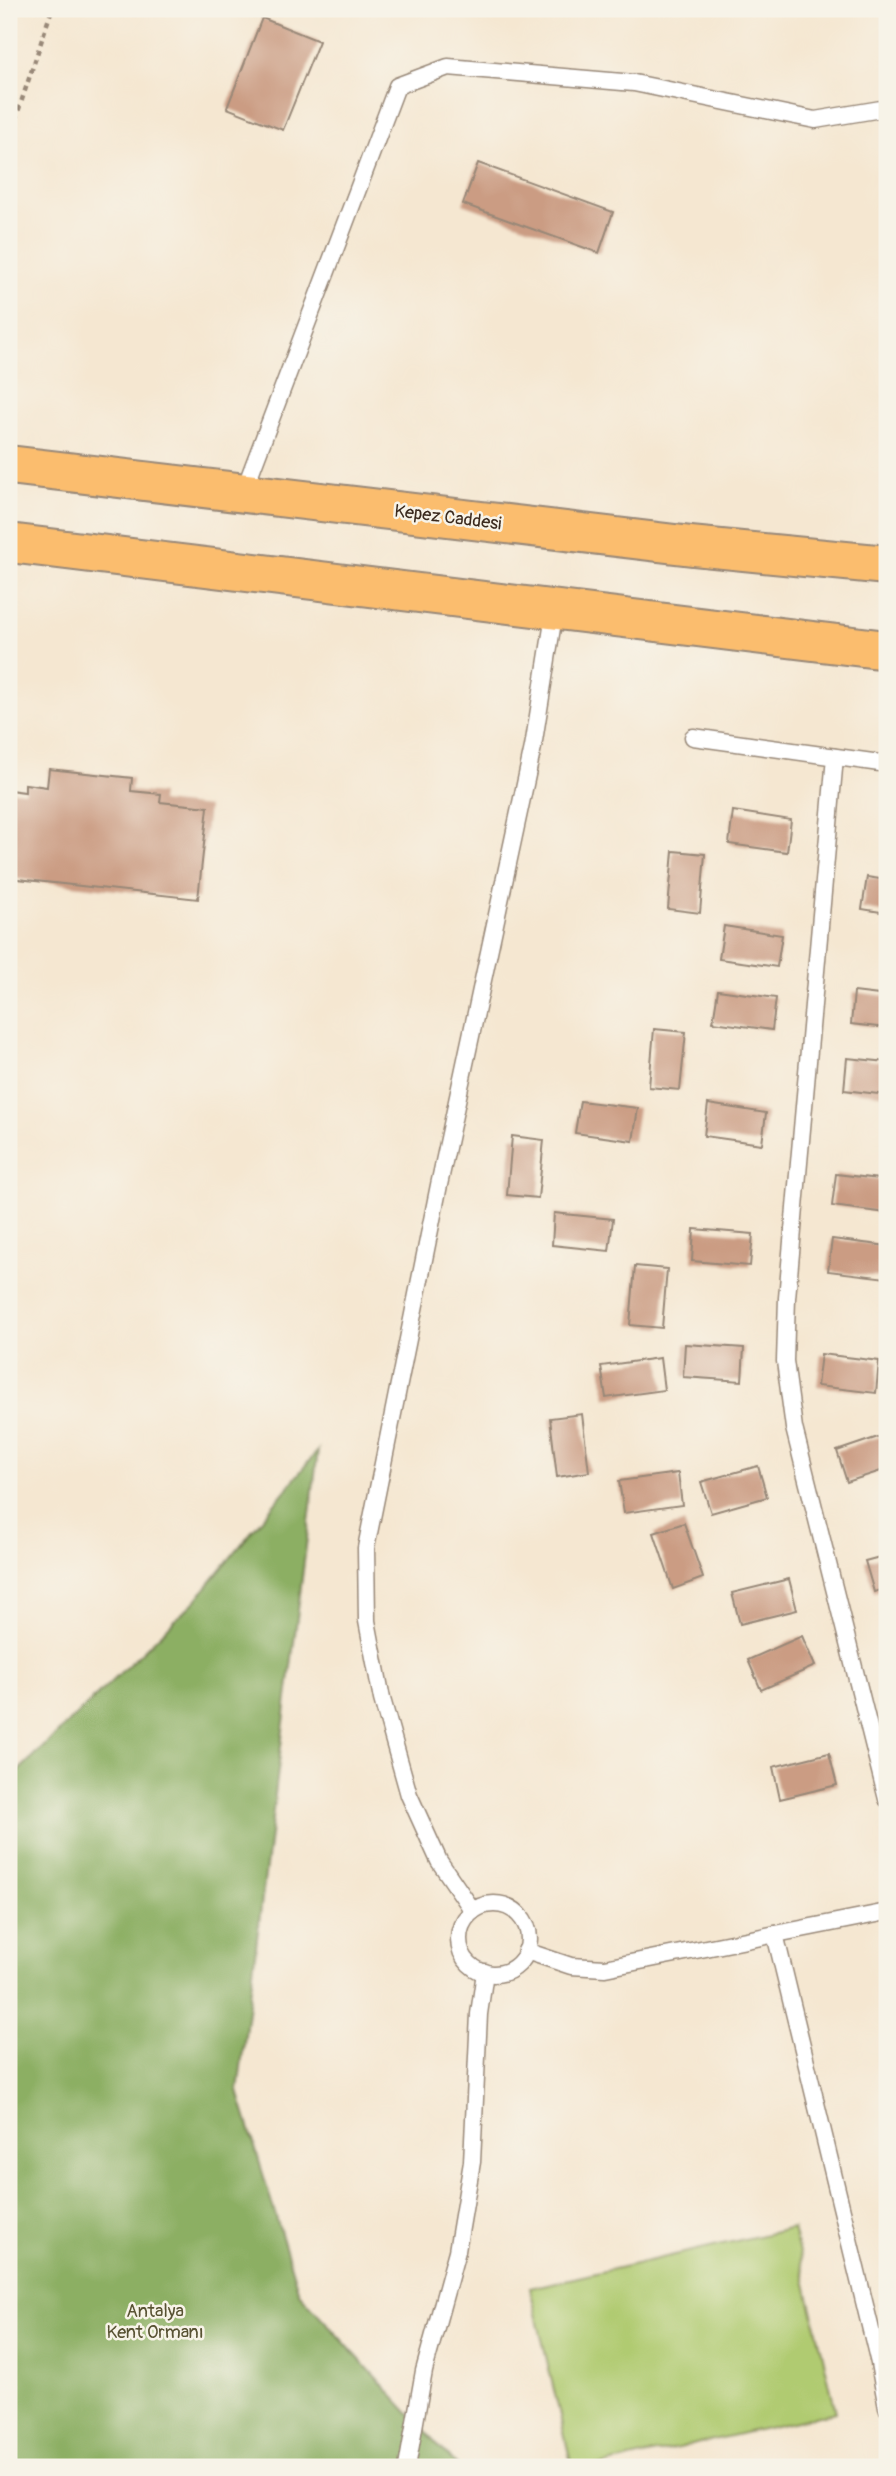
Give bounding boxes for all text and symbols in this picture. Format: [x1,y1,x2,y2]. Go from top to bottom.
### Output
street label: Kepez Caddesi [393,500,503,535]
park label: Antalya Kent Ormanı [106,2300,204,2344]

